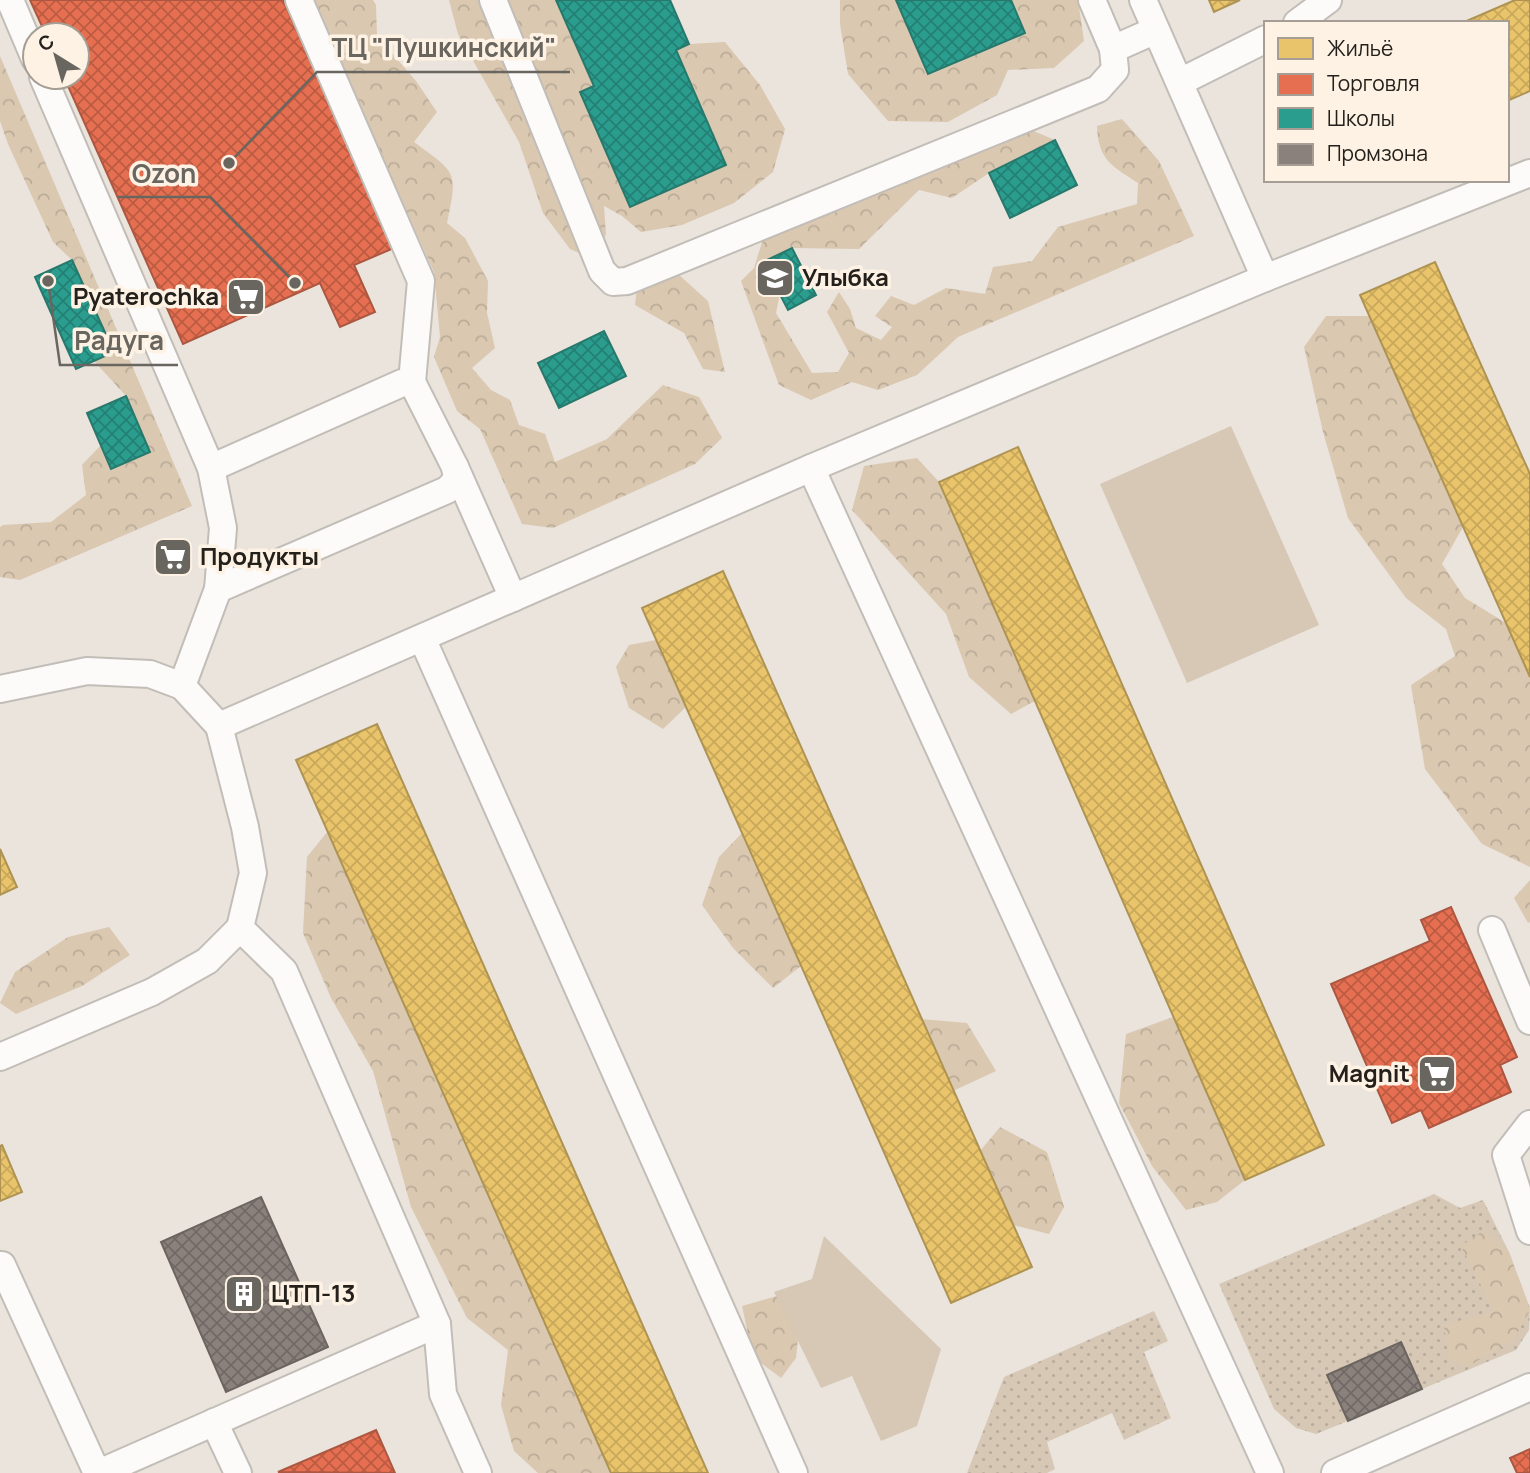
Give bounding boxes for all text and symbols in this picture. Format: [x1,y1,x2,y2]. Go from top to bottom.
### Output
north arrow [21,21,91,91]
legend [1264,21,1509,182]
callout: ТЦ "Пушкинский" [317,25,570,72]
text: С [32,28,59,57]
text: ТЦ "Пушкинский" [331,29,557,65]
text: Жильё [1327,34,1393,62]
text: Торговля [1327,69,1420,97]
text: Школы [1327,104,1395,132]
text: Промзона [1327,139,1428,167]
callout: Ozon [118,150,210,197]
text: Ozon [132,155,196,191]
school or university icon: Улыбка [754,257,796,299]
place label: Улыбка [802,260,889,293]
supermarket icon: Pyaterochka [225,276,267,318]
place label: Pyaterochka [73,279,219,312]
callout: Радуга [60,318,178,365]
text: Радуга [74,322,164,358]
supermarket icon: Продукты [152,536,194,578]
place label: Продукты [200,539,319,572]
supermarket icon: Magnit [1416,1053,1458,1095]
place label: Magnit [1329,1056,1410,1089]
building icon: ЦТП-13 [223,1273,265,1315]
place label: ЦТП-13 [271,1276,355,1309]

